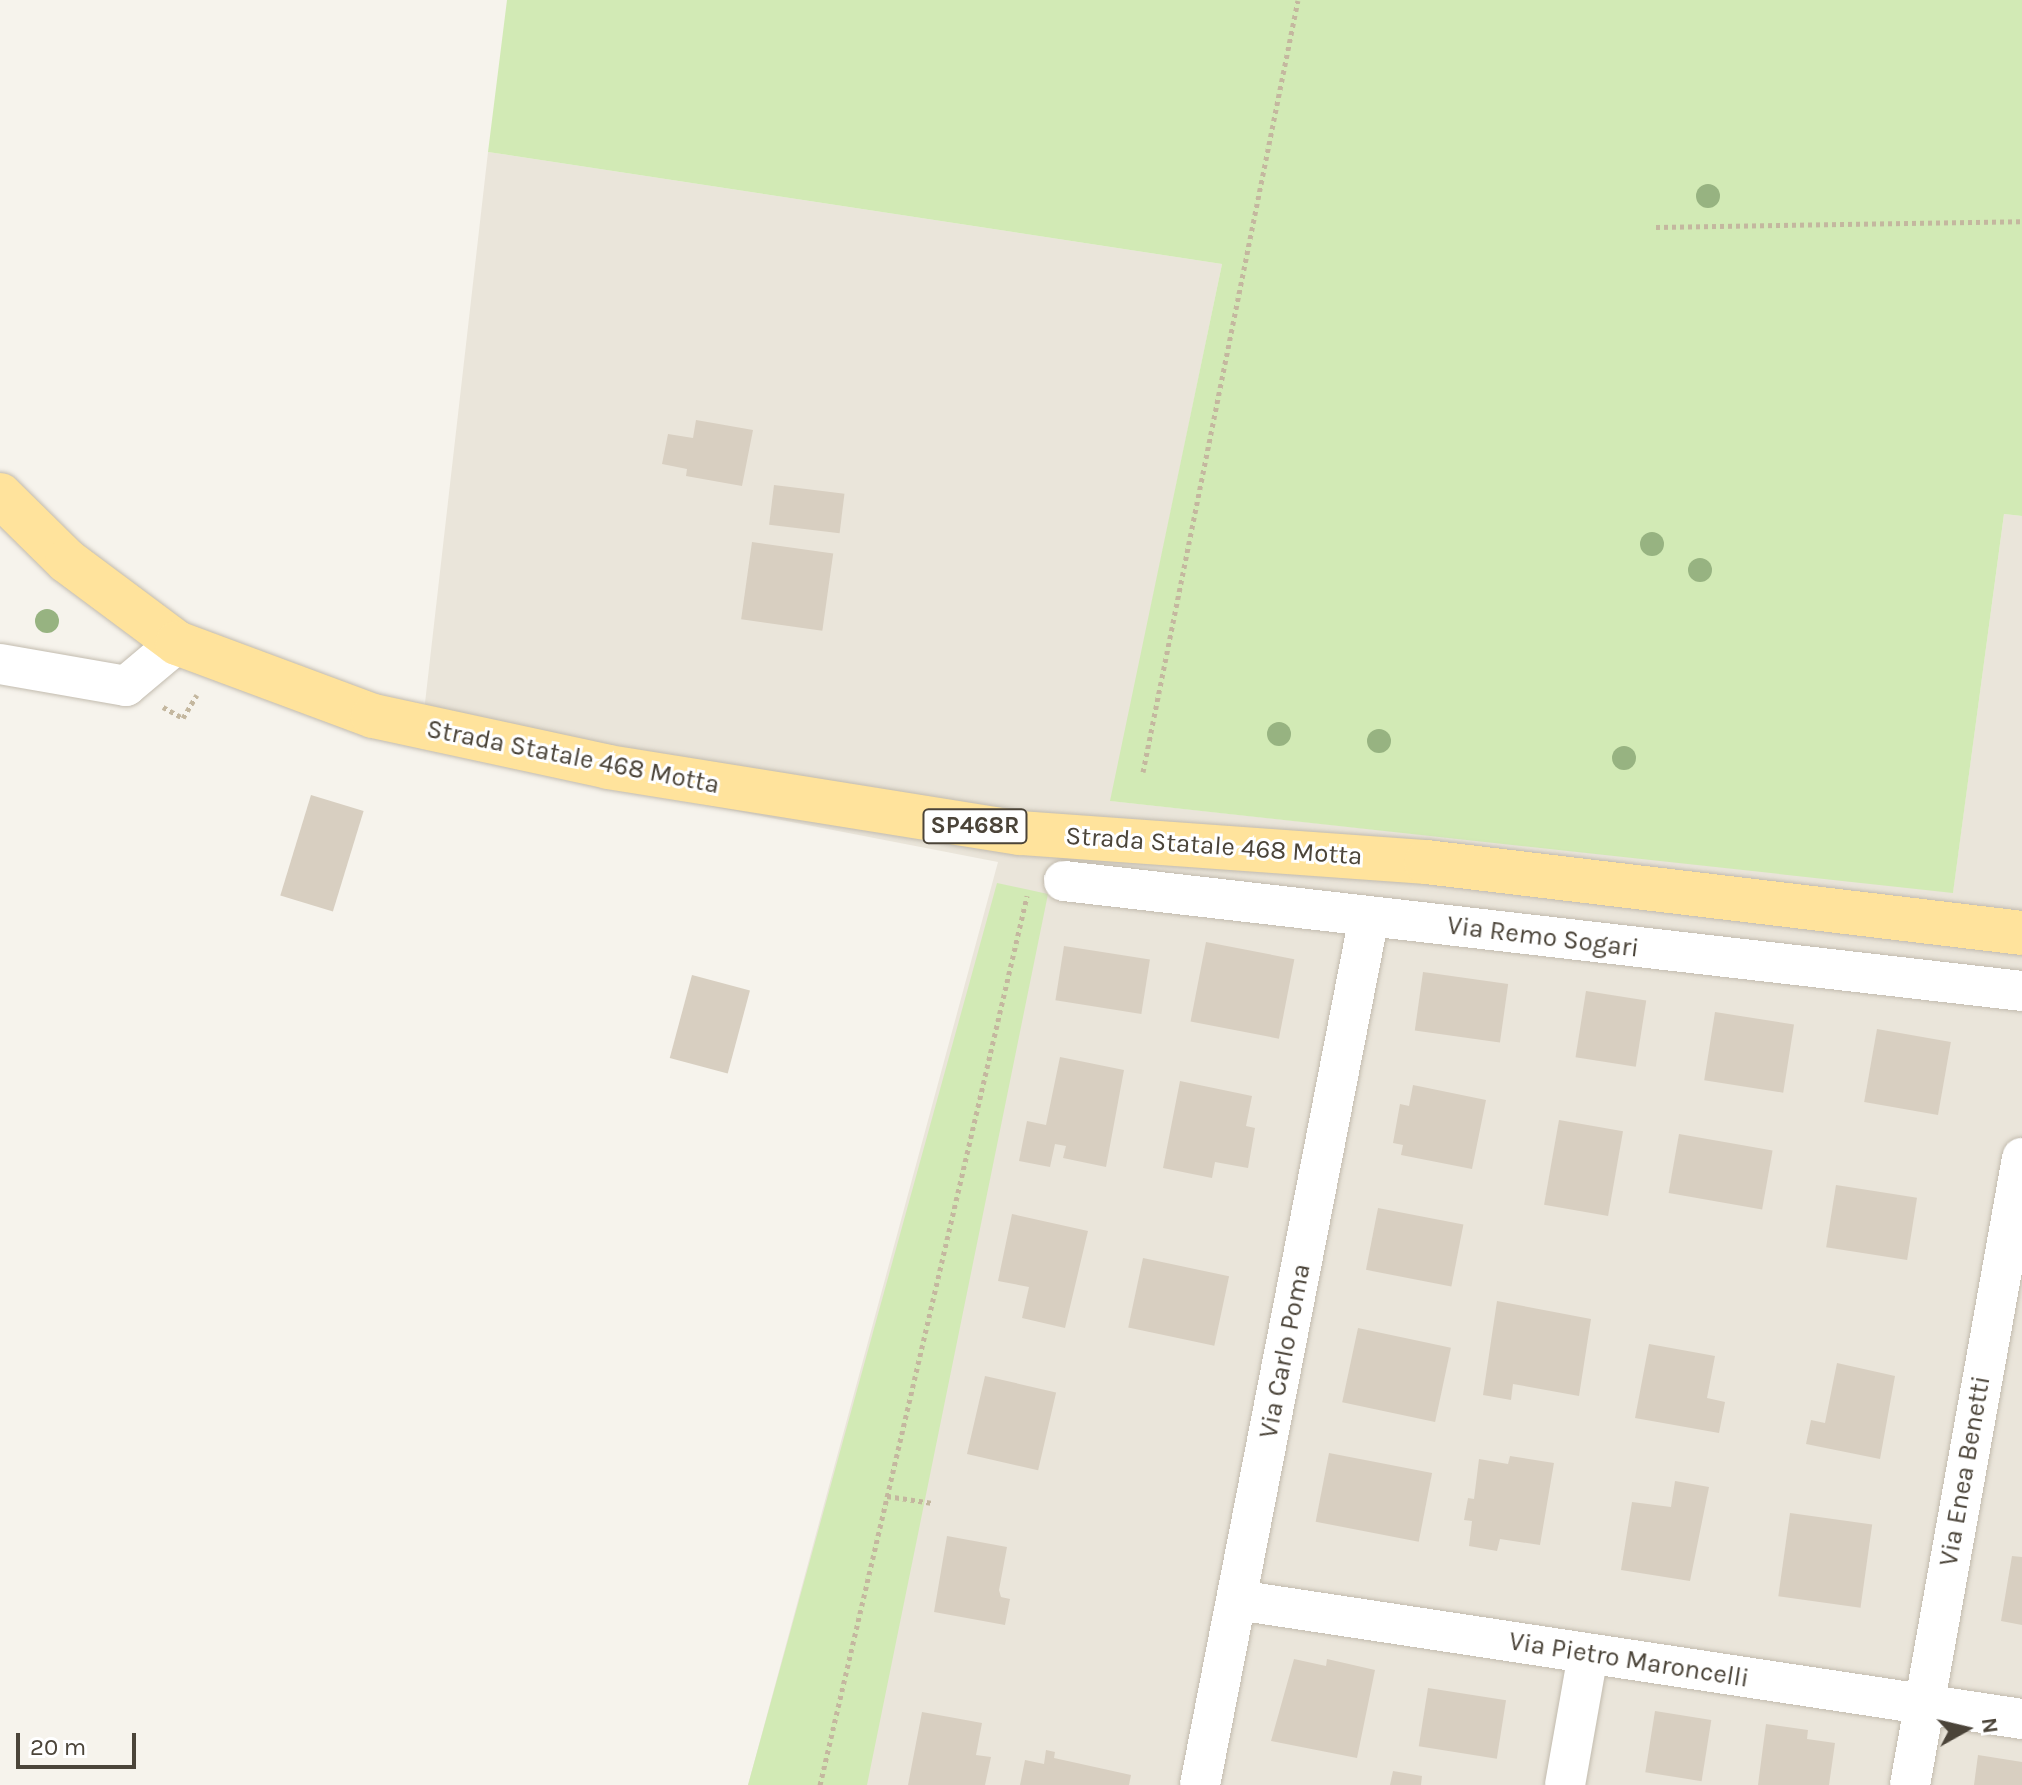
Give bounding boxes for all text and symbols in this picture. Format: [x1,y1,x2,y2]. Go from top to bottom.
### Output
street label: Strada Statale 468 Motta [424,713,722,801]
road number: SP468R [921,806,1029,846]
street label: Strada Statale 468 Motta [1065,820,1363,872]
street label: Via Remo Sogari [1445,910,1641,964]
street label: Via Carlo Poma [1253,1261,1317,1441]
street label: Via Enea Benetti [1933,1373,1997,1569]
street label: Via Pietro Maroncelli [1507,1626,1751,1694]
north arrow [1926,1689,2006,1769]
text: N [1976,1716,2004,1735]
scale bar [20,1717,140,1767]
text: 20 m [30,1733,86,1761]

